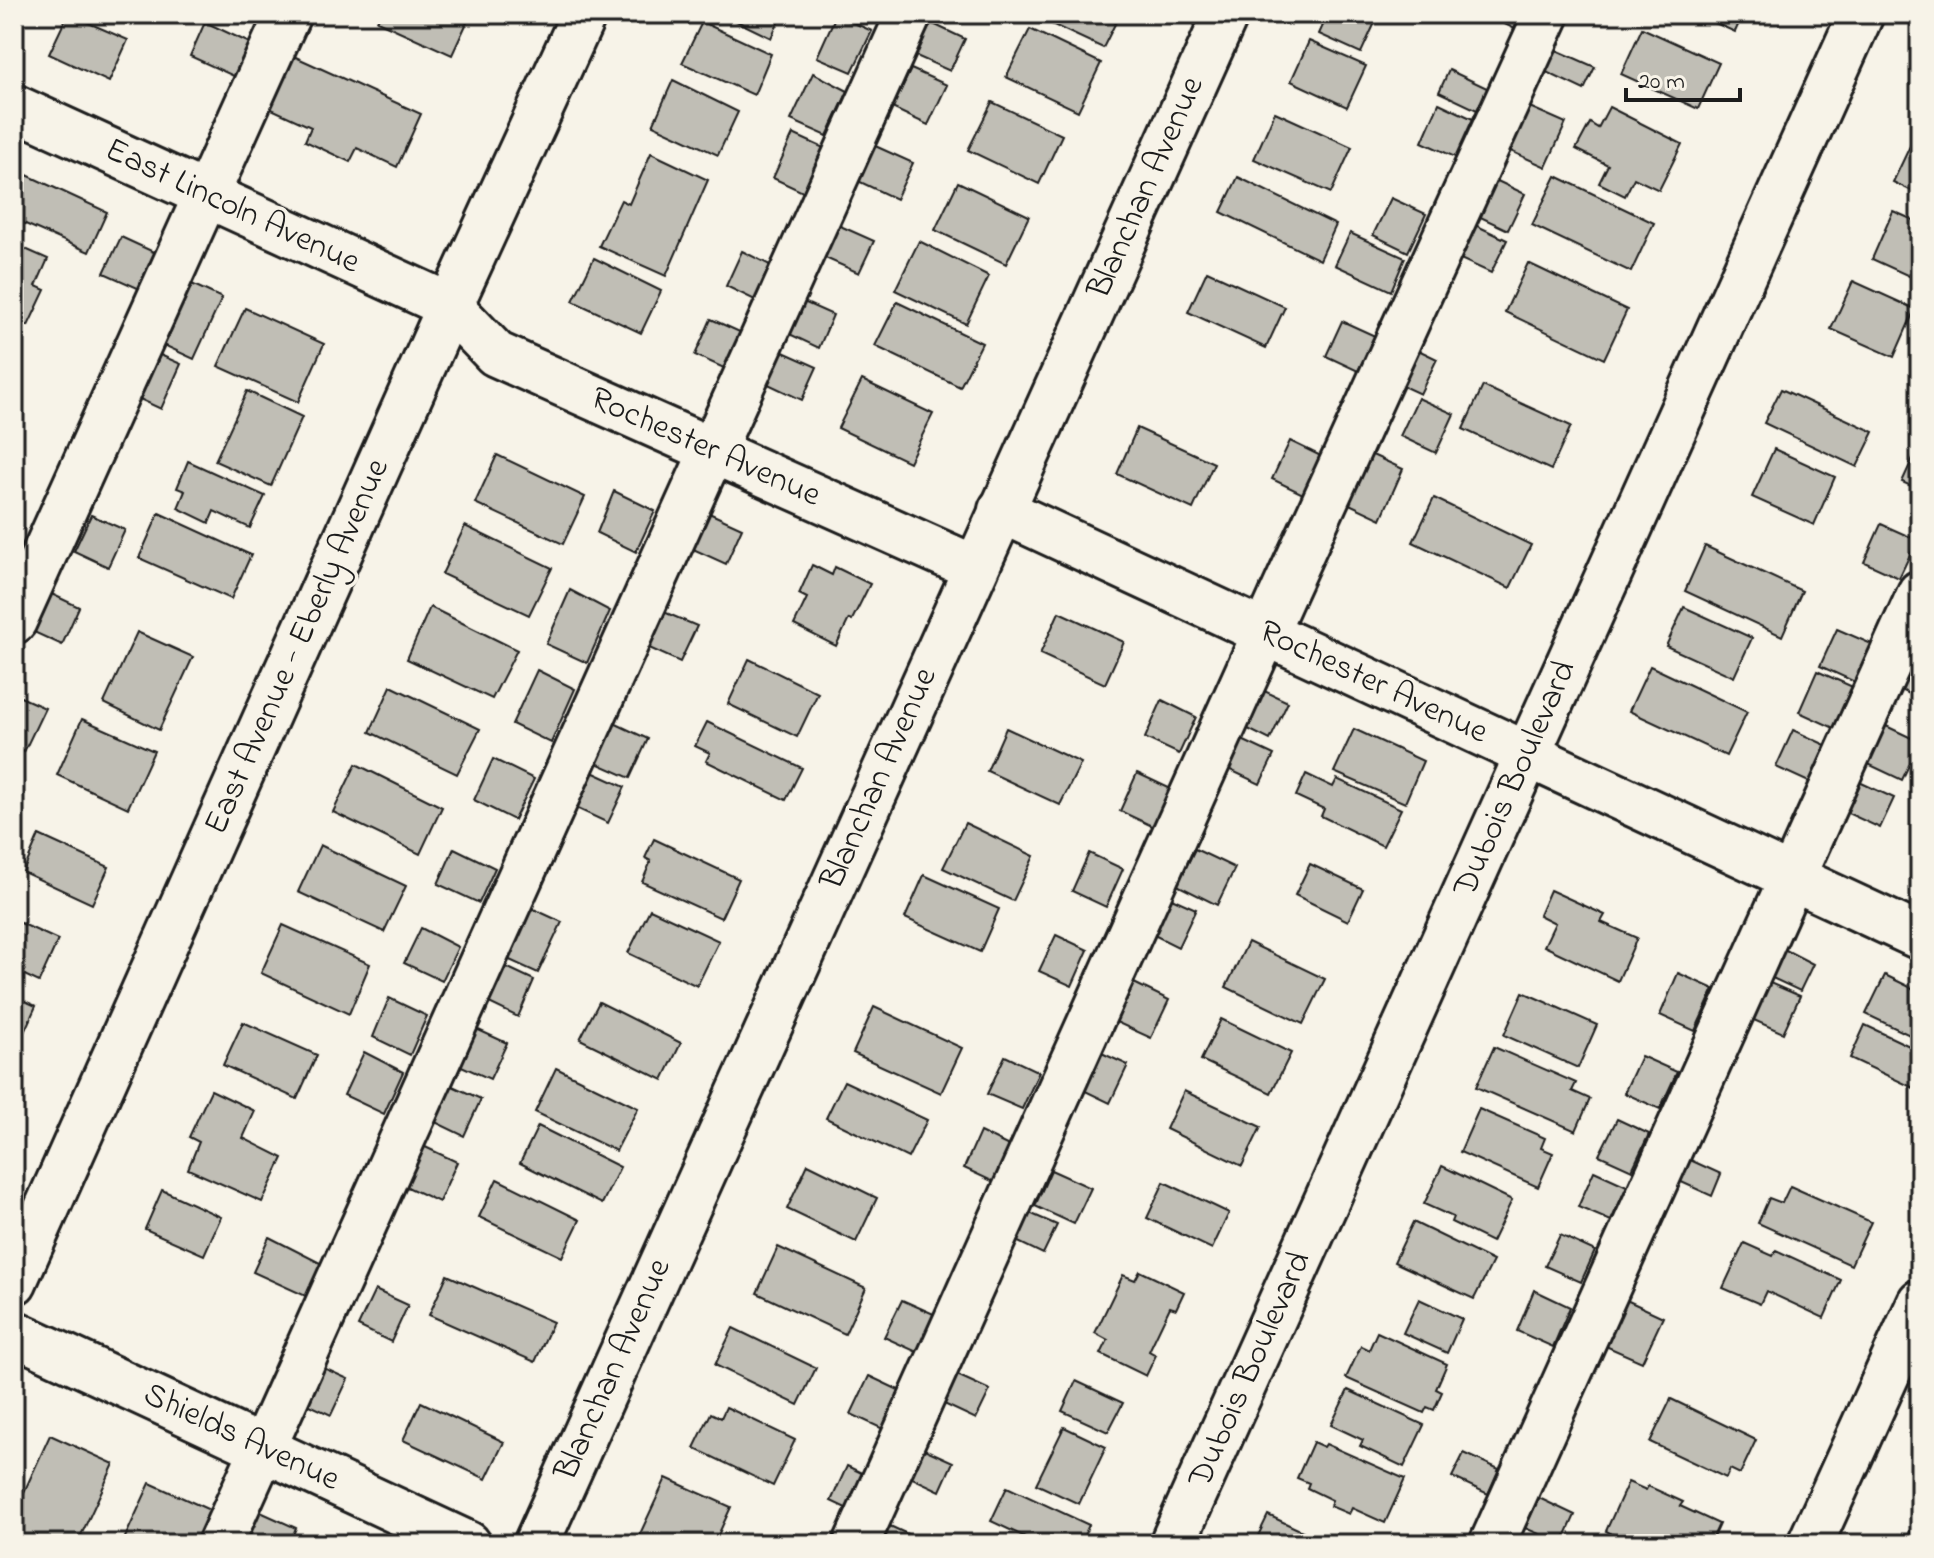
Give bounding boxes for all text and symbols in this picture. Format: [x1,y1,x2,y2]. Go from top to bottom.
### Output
scale bar [1626,52,1740,102]
text: 20 m [1638,65,1685,100]
street label: Blanchan Avenue [1075,68,1219,308]
street label: East Lincoln Avenue [96,126,368,288]
street label: Rochester Avenue [582,375,829,522]
street label: East Avenue - Eberly Avenue [192,450,404,843]
street label: Rochester Avenue [1250,608,1496,758]
street label: Dubois Boulevard [1441,653,1590,906]
street label: Blanchan Avenue [808,659,952,899]
street label: Dubois Boulevard [1176,1244,1325,1497]
street label: Blanchan Avenue [542,1250,686,1490]
street label: Shields Avenue [135,1371,348,1506]

